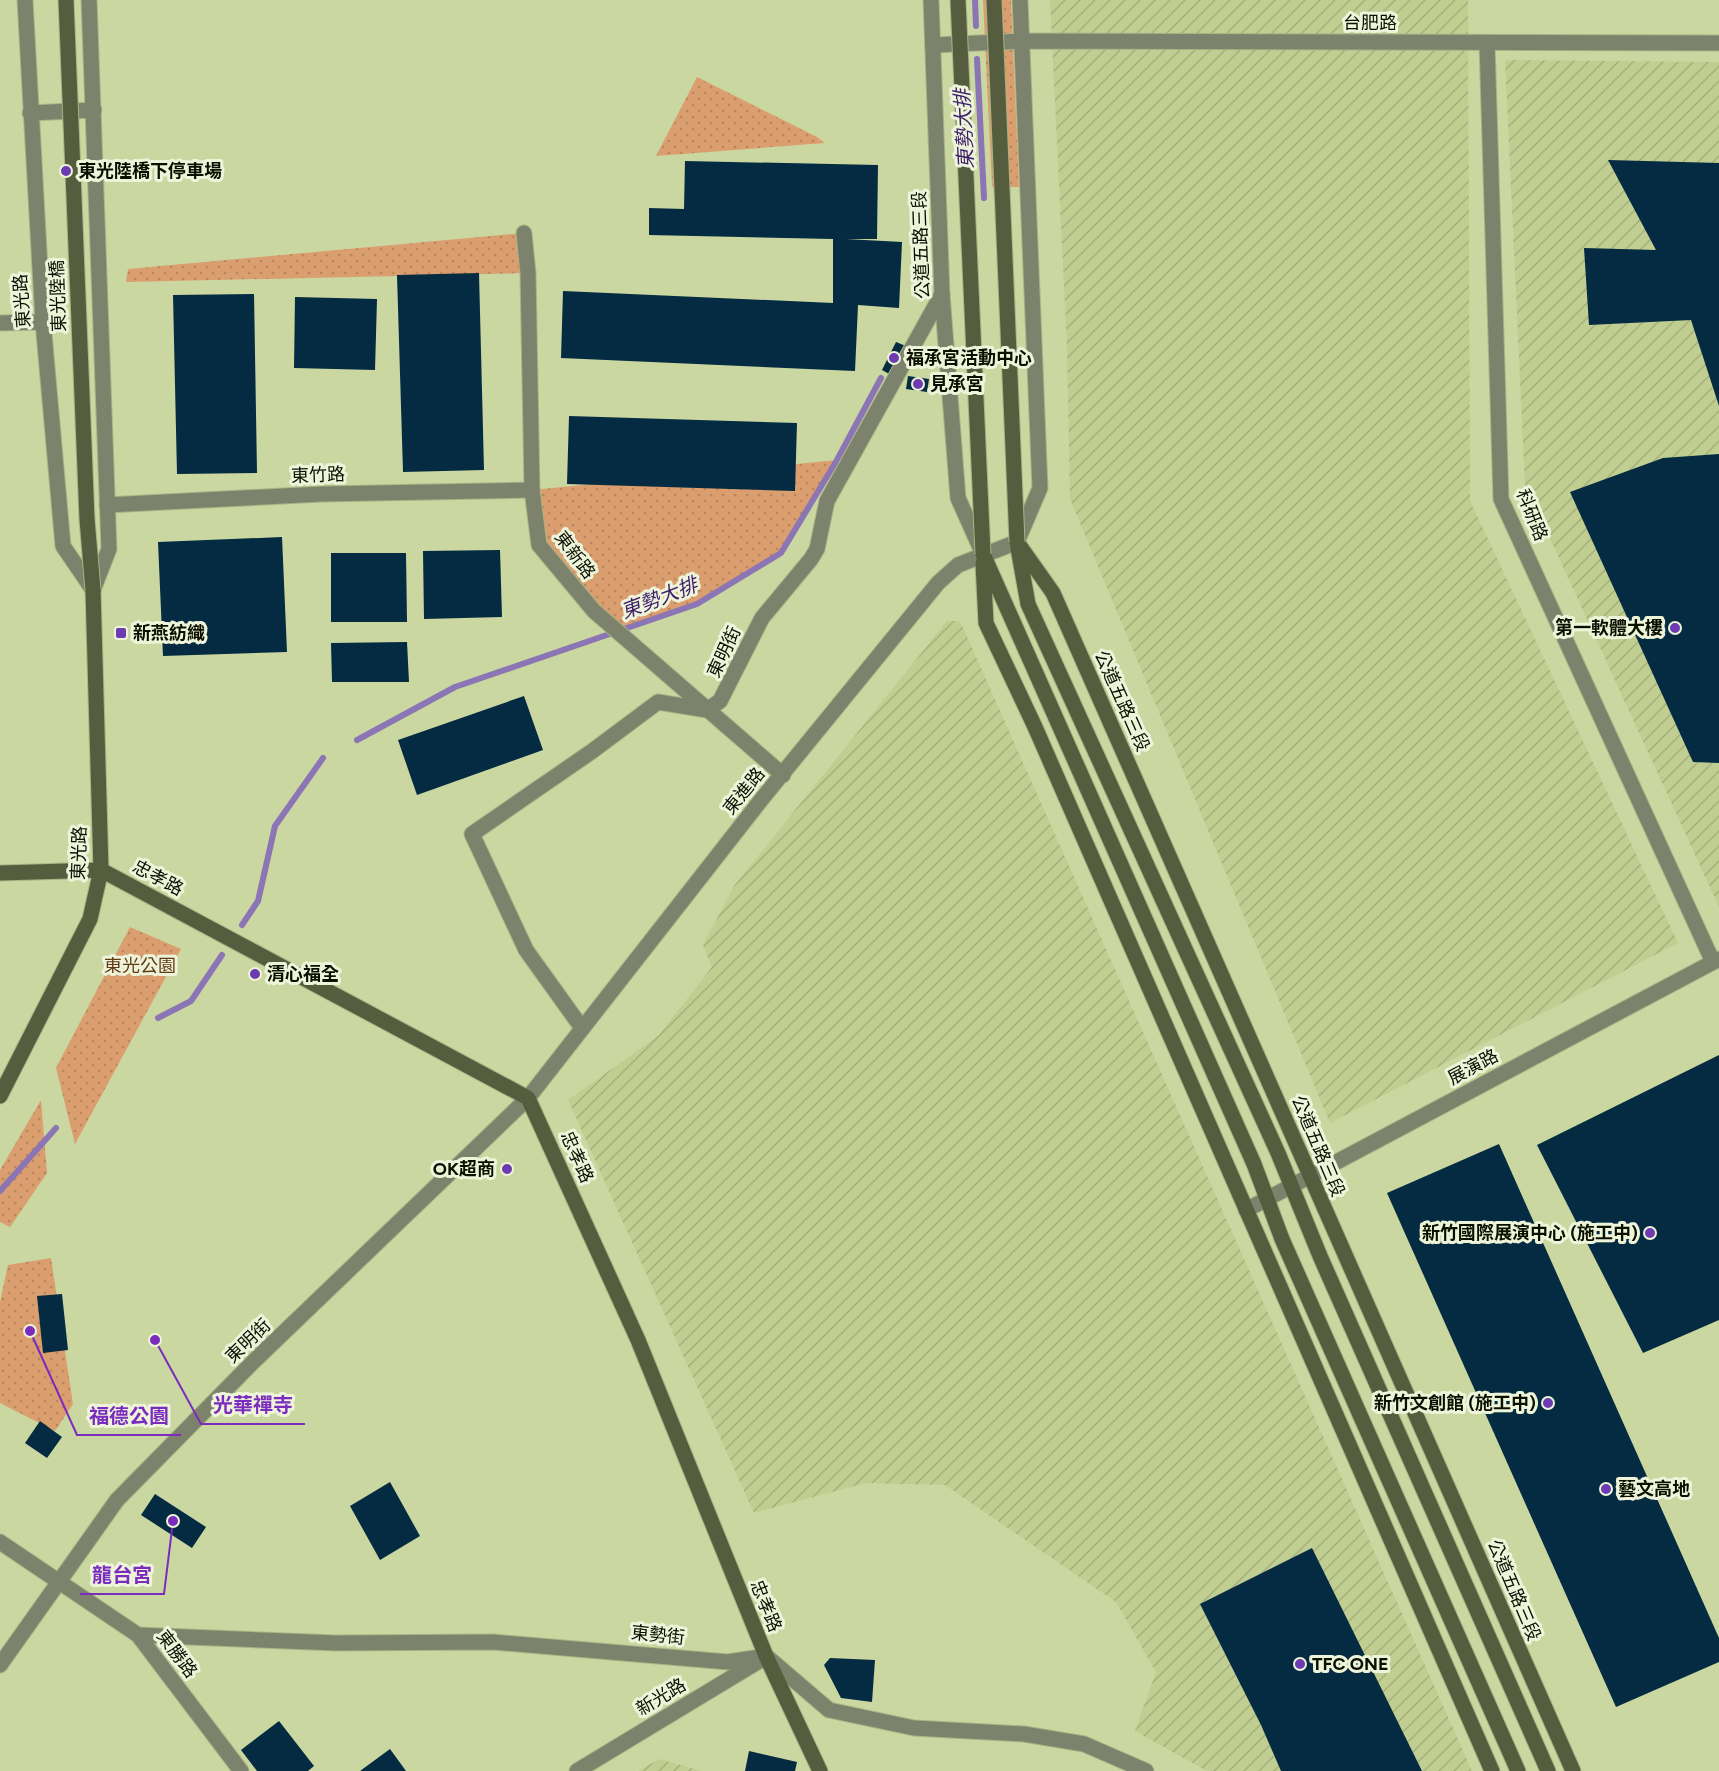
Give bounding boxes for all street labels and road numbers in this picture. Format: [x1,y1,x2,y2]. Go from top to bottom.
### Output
street label: 台肥路 [1343,12,1397,34]
street label: 公道五路三段 [908,191,934,299]
street label: 東光陸橋 [46,260,70,332]
street label: 東光路 [9,273,35,329]
street label: 東竹路 [291,463,345,487]
street label: 科研路 [1512,486,1552,544]
street label: 東新路 [550,527,600,583]
street label: 東明街 [703,623,745,681]
street label: 公道五路三段 [1090,647,1154,755]
street label: 東進路 [718,763,770,819]
street label: 東光路 [67,826,91,880]
street label: 忠孝路 [129,856,187,900]
street label: 展演路 [1444,1045,1502,1089]
street label: 公道五路三段 [1287,1092,1349,1200]
street label: 忠孝路 [556,1128,598,1186]
street label: 東明街 [221,1314,275,1368]
street label: 公道五路三段 [1483,1536,1545,1644]
street label: 忠孝路 [746,1577,786,1635]
street label: 東勢街 [630,1621,686,1649]
street label: 東勝路 [152,1626,202,1682]
street label: 新光路 [632,1674,690,1720]

